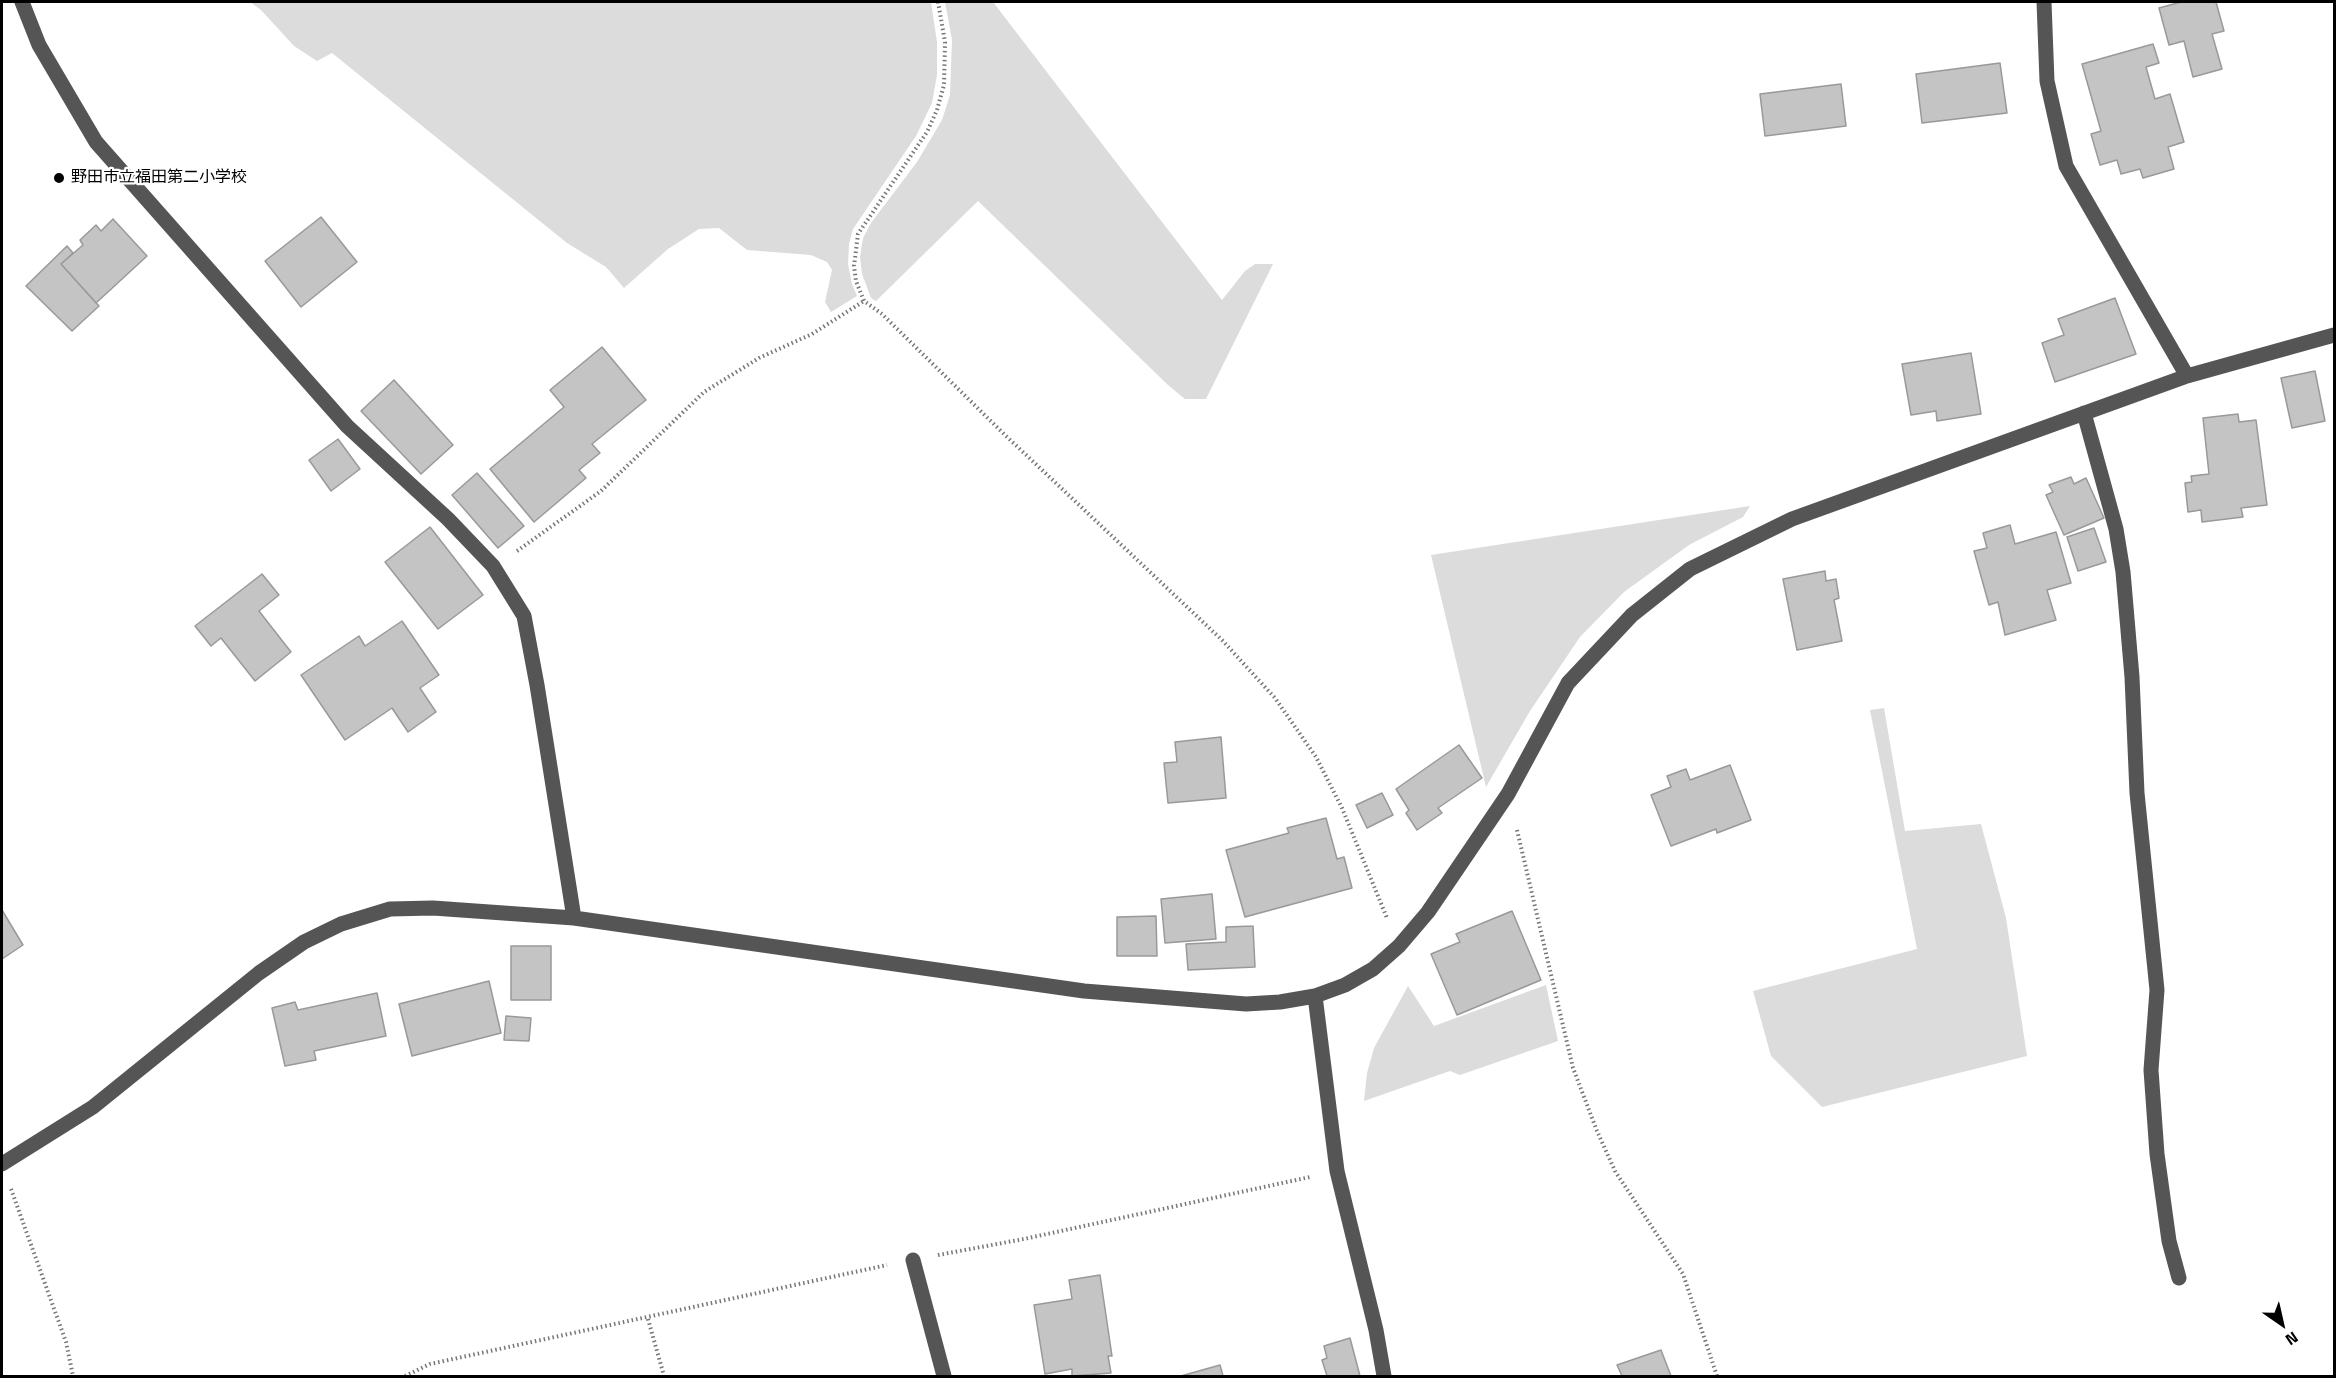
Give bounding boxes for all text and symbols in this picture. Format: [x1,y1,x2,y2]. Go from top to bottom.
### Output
place label: 野田市立福田第二小学校 [71,168,247,188]
marker: 野田市立福田第二小学校 [52,171,66,185]
north arrow [2252,1294,2312,1354]
text: N [2281,1326,2303,1352]

